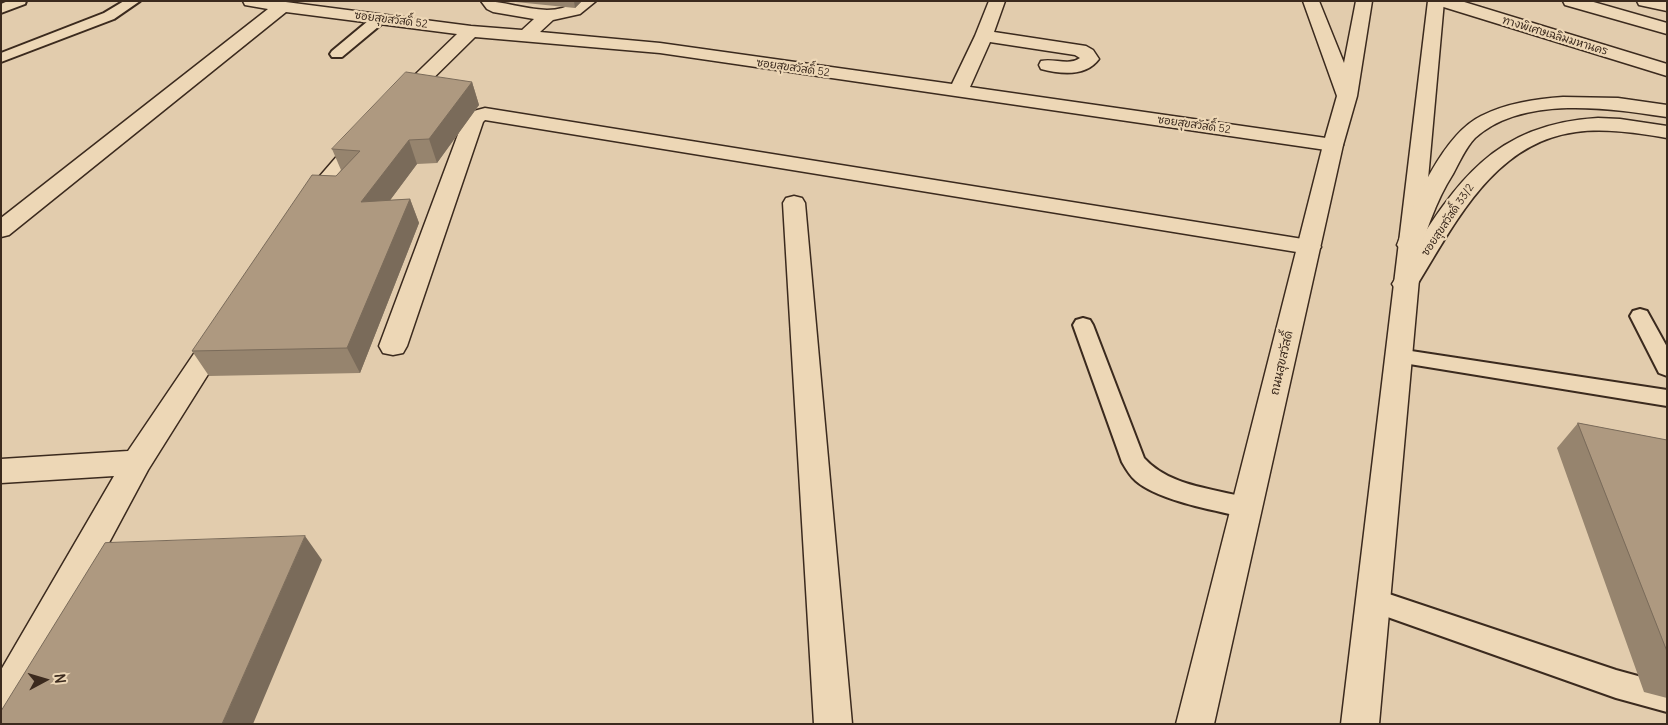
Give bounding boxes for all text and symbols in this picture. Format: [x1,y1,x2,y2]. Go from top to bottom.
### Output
street label: ซอยสุขสวัสดิ์ 52 [353,9,429,31]
street label: ทางพิเศษเฉลิมมหานคร [1500,14,1610,58]
street label: ซอยสุขสวัสดิ์ 52 [755,56,831,80]
street label: ซอยสุขสวัสดิ์ 52 [1156,113,1232,137]
street label: ซอยสุขสวัสดิ์ 33/2 [1419,181,1477,259]
street label: ถนนสุขสวัสดิ์ [1268,329,1296,397]
north arrow [20,655,70,705]
text: N [50,673,69,684]

